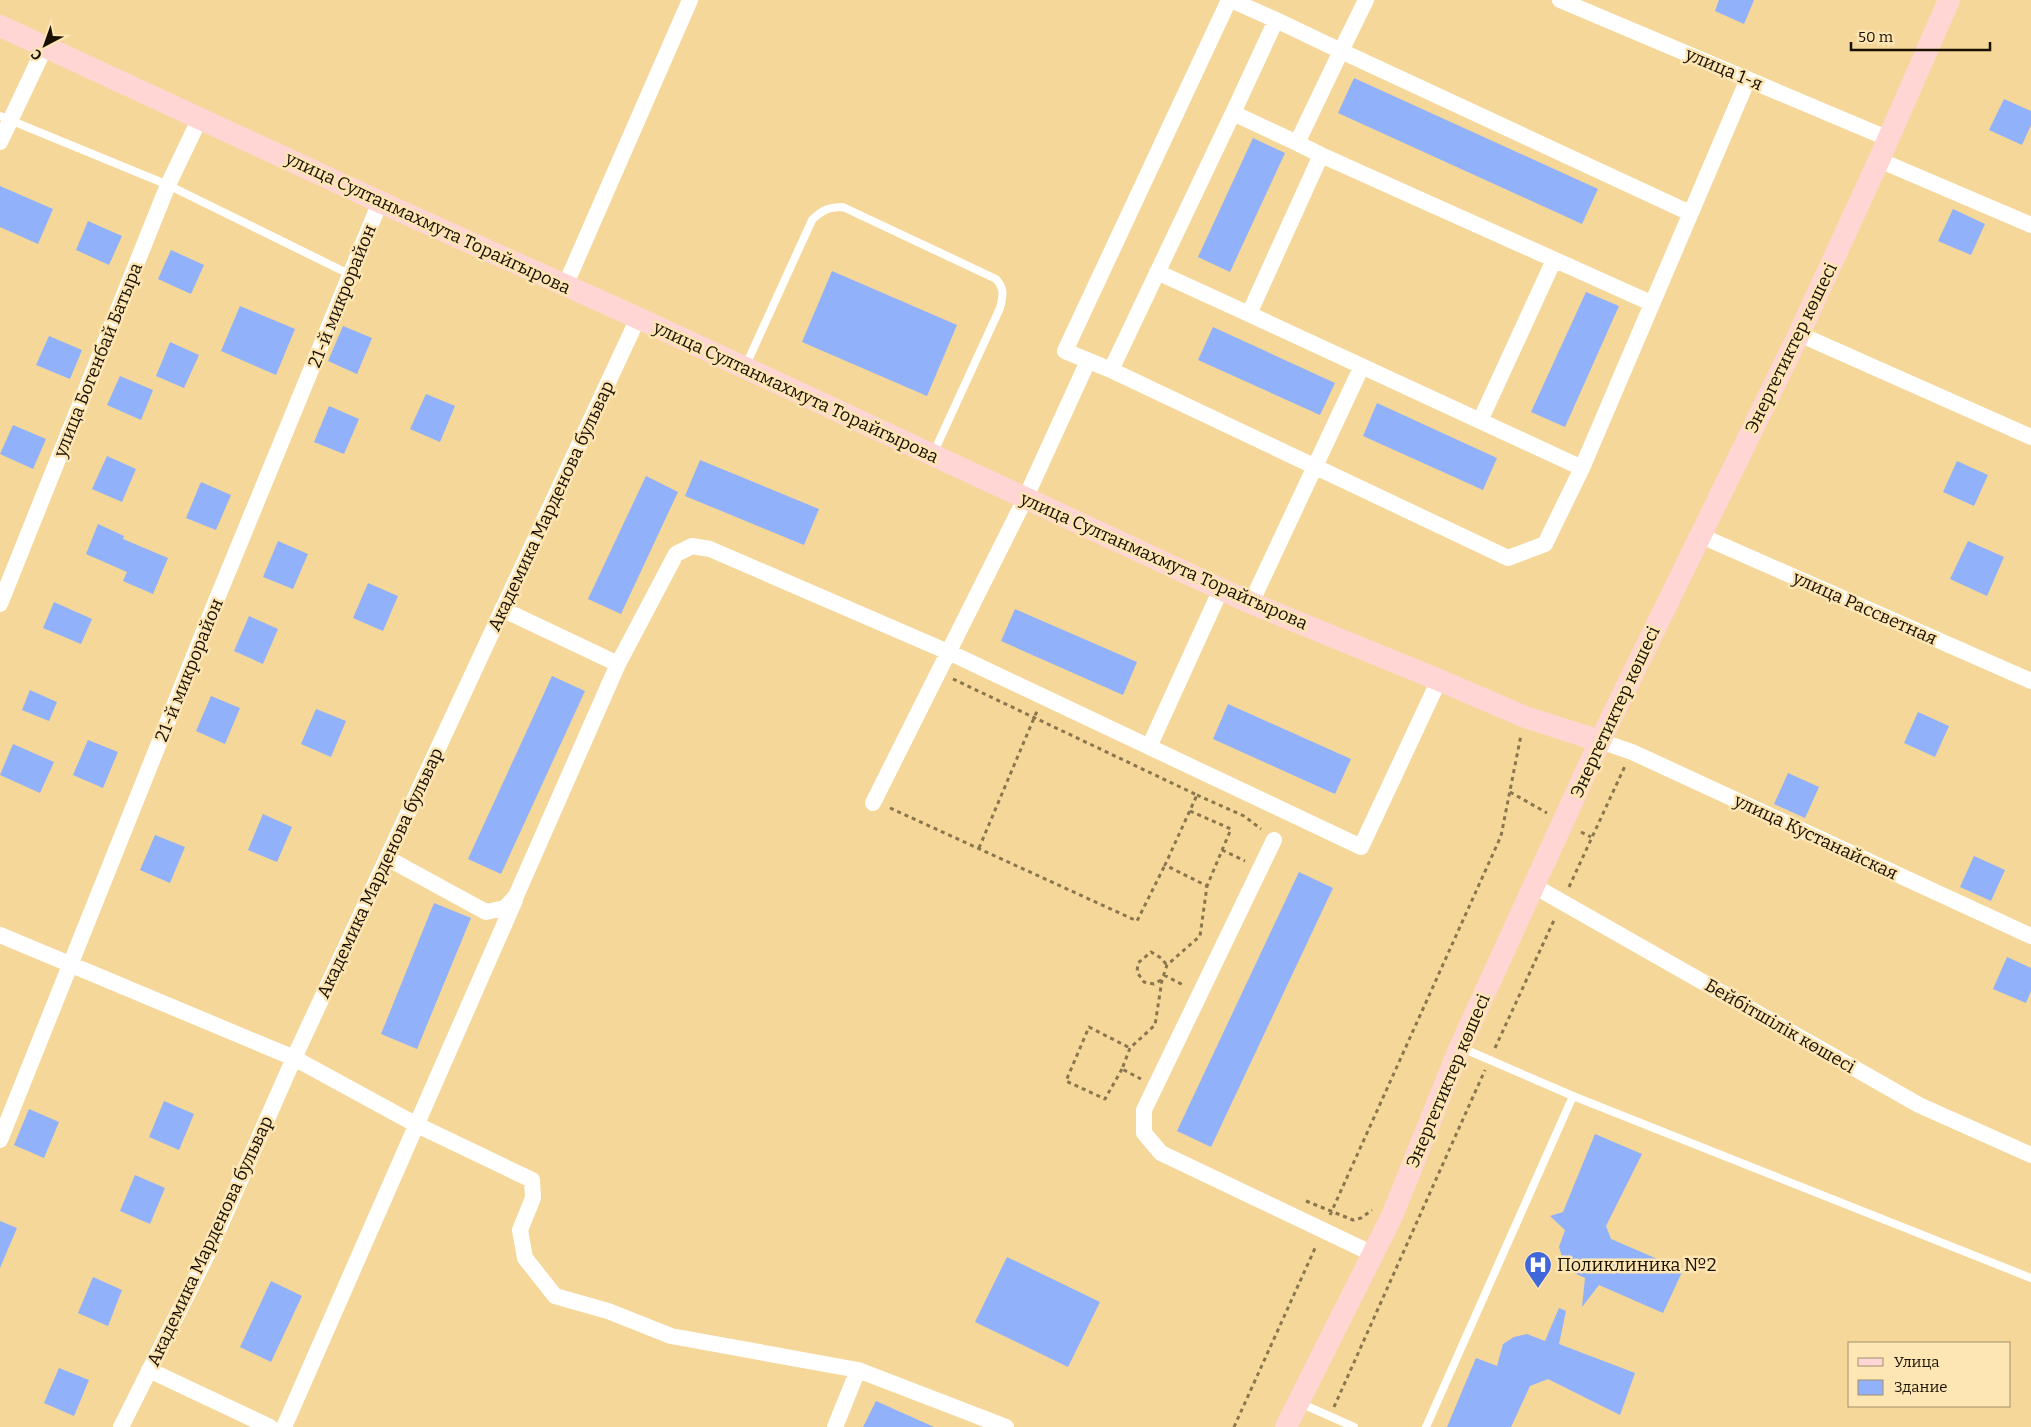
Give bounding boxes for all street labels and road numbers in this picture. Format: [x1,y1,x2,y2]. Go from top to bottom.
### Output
street label: улица 1-я [1681,42,1766,95]
street label: улица Султанмахмута Торайгырова [281,147,574,299]
street label: 21-й микрорайон [303,221,381,371]
street label: улица Богенбай Батыра [48,259,147,461]
street label: Энергетиктер көшесі [1740,259,1842,437]
street label: улица Султанмахмута Торайгырова [649,316,942,468]
street label: Академика Марденова бульвар [483,377,619,635]
street label: улица Султанмахмута Торайгырова [1016,487,1311,635]
street label: улица Рассветная [1789,566,1940,650]
street label: 21-й микрорайон [150,595,228,745]
street label: Энергетиктер көшесі [1566,623,1664,801]
street label: Академика Марденова бульвар [312,744,448,1002]
street label: улица Кустанайская [1730,789,1901,885]
street label: Бейбітшілік көшесі [1701,974,1859,1078]
street label: Энергетиктер көшесі [1401,991,1495,1171]
street label: Академика Марденова бульвар [142,1112,278,1370]

